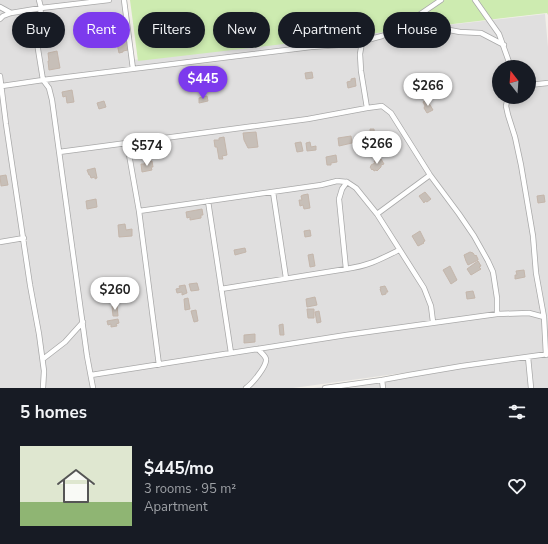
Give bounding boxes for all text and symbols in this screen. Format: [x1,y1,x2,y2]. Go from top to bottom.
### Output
chip: Buy [12,12,65,48]
chip: Rent [73,12,130,48]
chip: Filters [138,12,205,48]
chip: New [213,12,270,48]
chip: Apartment [278,12,375,48]
chip: House [383,12,451,48]
north arrow [492,60,536,104]
map controls [492,60,536,104]
pin: $445 [179,66,227,100]
text: $445 [187,70,219,88]
pin: $266 [404,73,452,107]
text: $266 [412,77,444,95]
pin: $266 [353,131,401,165]
pin: $574 [123,133,171,167]
text: $266 [361,135,393,153]
text: $574 [131,137,163,155]
pin: $260 [91,277,139,311]
text: $260 [99,281,131,299]
text: 5 homes [20,401,87,424]
icon: filters [506,401,528,423]
text: $445/mo [144,457,214,480]
icon: home [52,462,100,510]
icon: heart [506,475,528,497]
text: 3 rooms · 95 m² [144,480,236,498]
text: Apartment [144,498,207,516]

